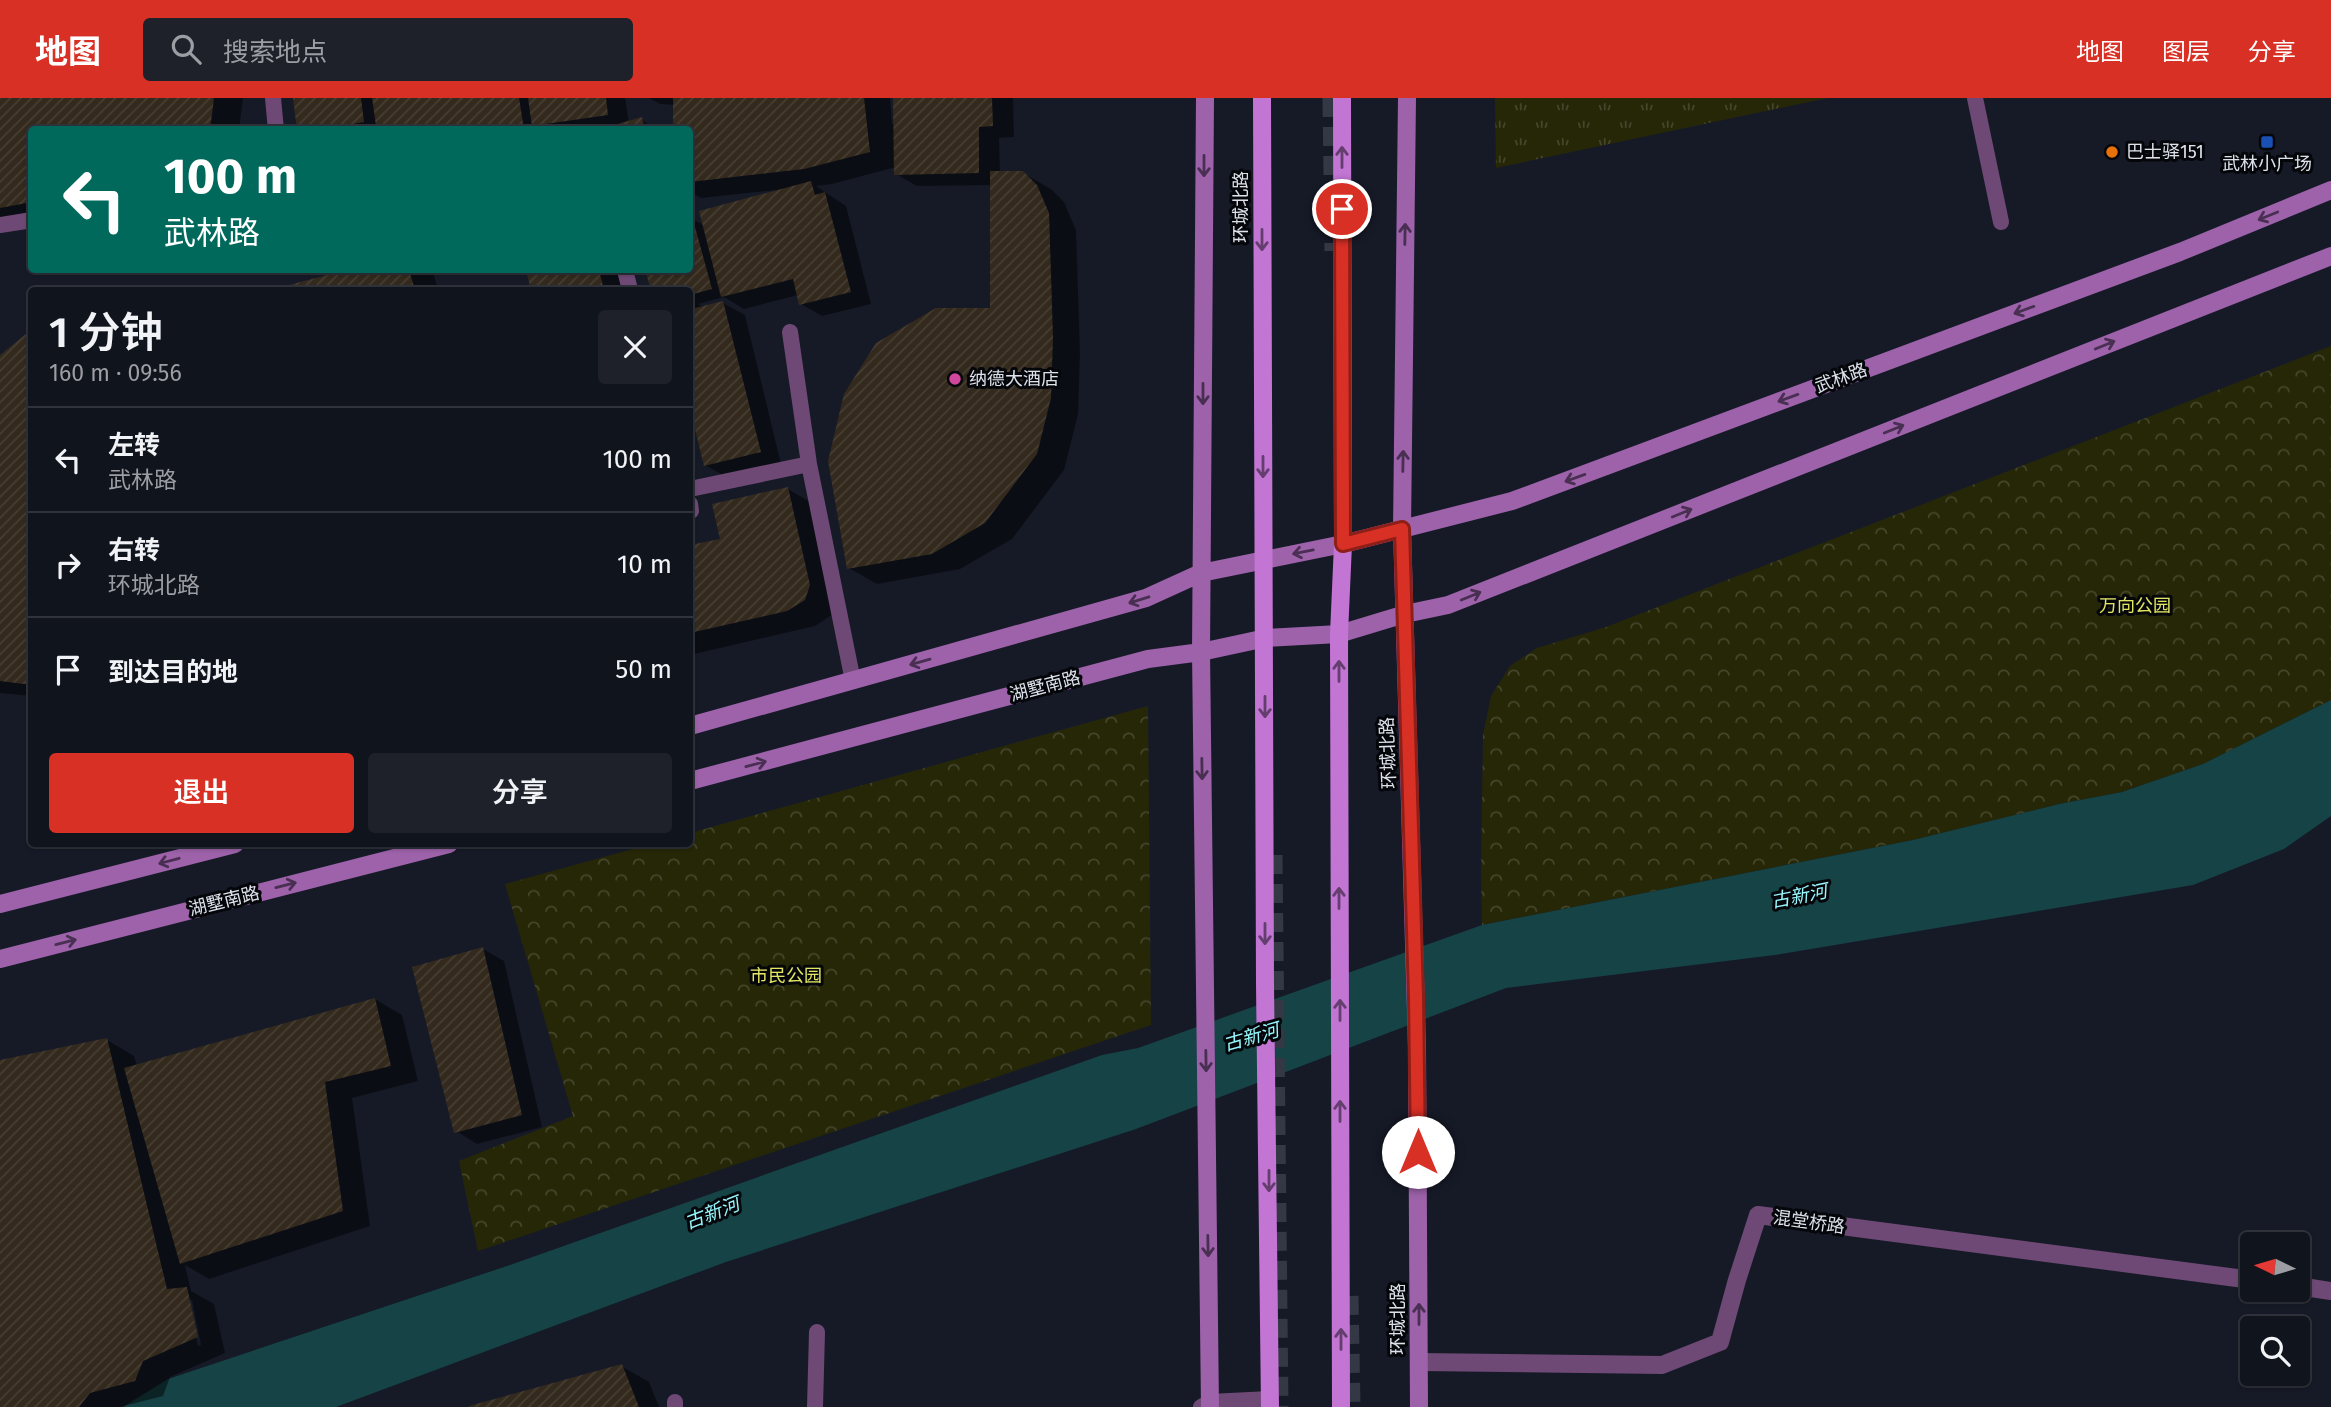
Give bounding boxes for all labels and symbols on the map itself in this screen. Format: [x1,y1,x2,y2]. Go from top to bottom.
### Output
marker: 武林小广场 [2259,134,2275,150]
place label: 巴士驿151 [2126,141,2204,163]
marker: 巴士驿151 [2104,144,2120,160]
one-way arrow [1335,146,1349,169]
place label: 武林小广场 [2222,153,2312,175]
one-way arrow [1197,154,1211,177]
street label: 环城北路 [1230,171,1252,243]
pin [1312,179,1372,239]
one-way arrow [2258,211,2280,224]
one-way arrow [1398,222,1412,245]
one-way arrow [1255,228,1269,251]
one-way arrow [2013,305,2035,317]
one-way arrow [2094,338,2116,351]
street label: 武林路 [1812,358,1870,398]
place label: 纳德大酒店 [969,368,1059,390]
marker: 纳德大酒店 [947,371,963,387]
one-way arrow [1196,382,1209,405]
one-way arrow [1777,393,1799,405]
one-way arrow [1882,422,1904,435]
one-way arrow [1396,450,1410,473]
one-way arrow [1256,455,1270,478]
one-way arrow [1564,472,1586,485]
one-way arrow [1671,505,1693,518]
one-way arrow [1292,546,1315,560]
one-way arrow [1459,589,1481,602]
one-way arrow [1128,595,1150,607]
park label: 万向公园 [2099,595,2171,617]
one-way arrow [909,656,932,669]
one-way arrow [1332,659,1346,682]
street label: 湖墅南路 [1007,666,1083,706]
one-way arrow [1258,695,1272,718]
street label: 环城北路 [1376,717,1400,789]
one-way arrow [744,757,766,770]
one-way arrow [1195,757,1209,780]
one-way arrow [158,855,180,868]
one-way arrow [275,878,297,891]
water label: 古新河 [1769,879,1833,913]
street label: 湖墅南路 [186,882,262,920]
one-way arrow [1332,887,1346,910]
one-way arrow [1258,922,1272,945]
one-way arrow [54,935,77,948]
park label: 市民公园 [750,965,822,987]
one-way arrow [1333,999,1347,1022]
water label: 古新河 [1220,1017,1285,1056]
one-way arrow [1199,1049,1213,1072]
one-way arrow [1333,1100,1347,1123]
position arrow [1381,1115,1455,1189]
one-way arrow [1262,1169,1275,1192]
water label: 古新河 [681,1191,746,1234]
street label: 混堂桥路 [1772,1206,1846,1238]
north arrow [2240,1232,2310,1302]
one-way arrow [1202,1234,1215,1257]
street label: 环城北路 [1387,1283,1409,1355]
one-way arrow [1412,1303,1426,1326]
one-way arrow [1334,1328,1348,1351]

